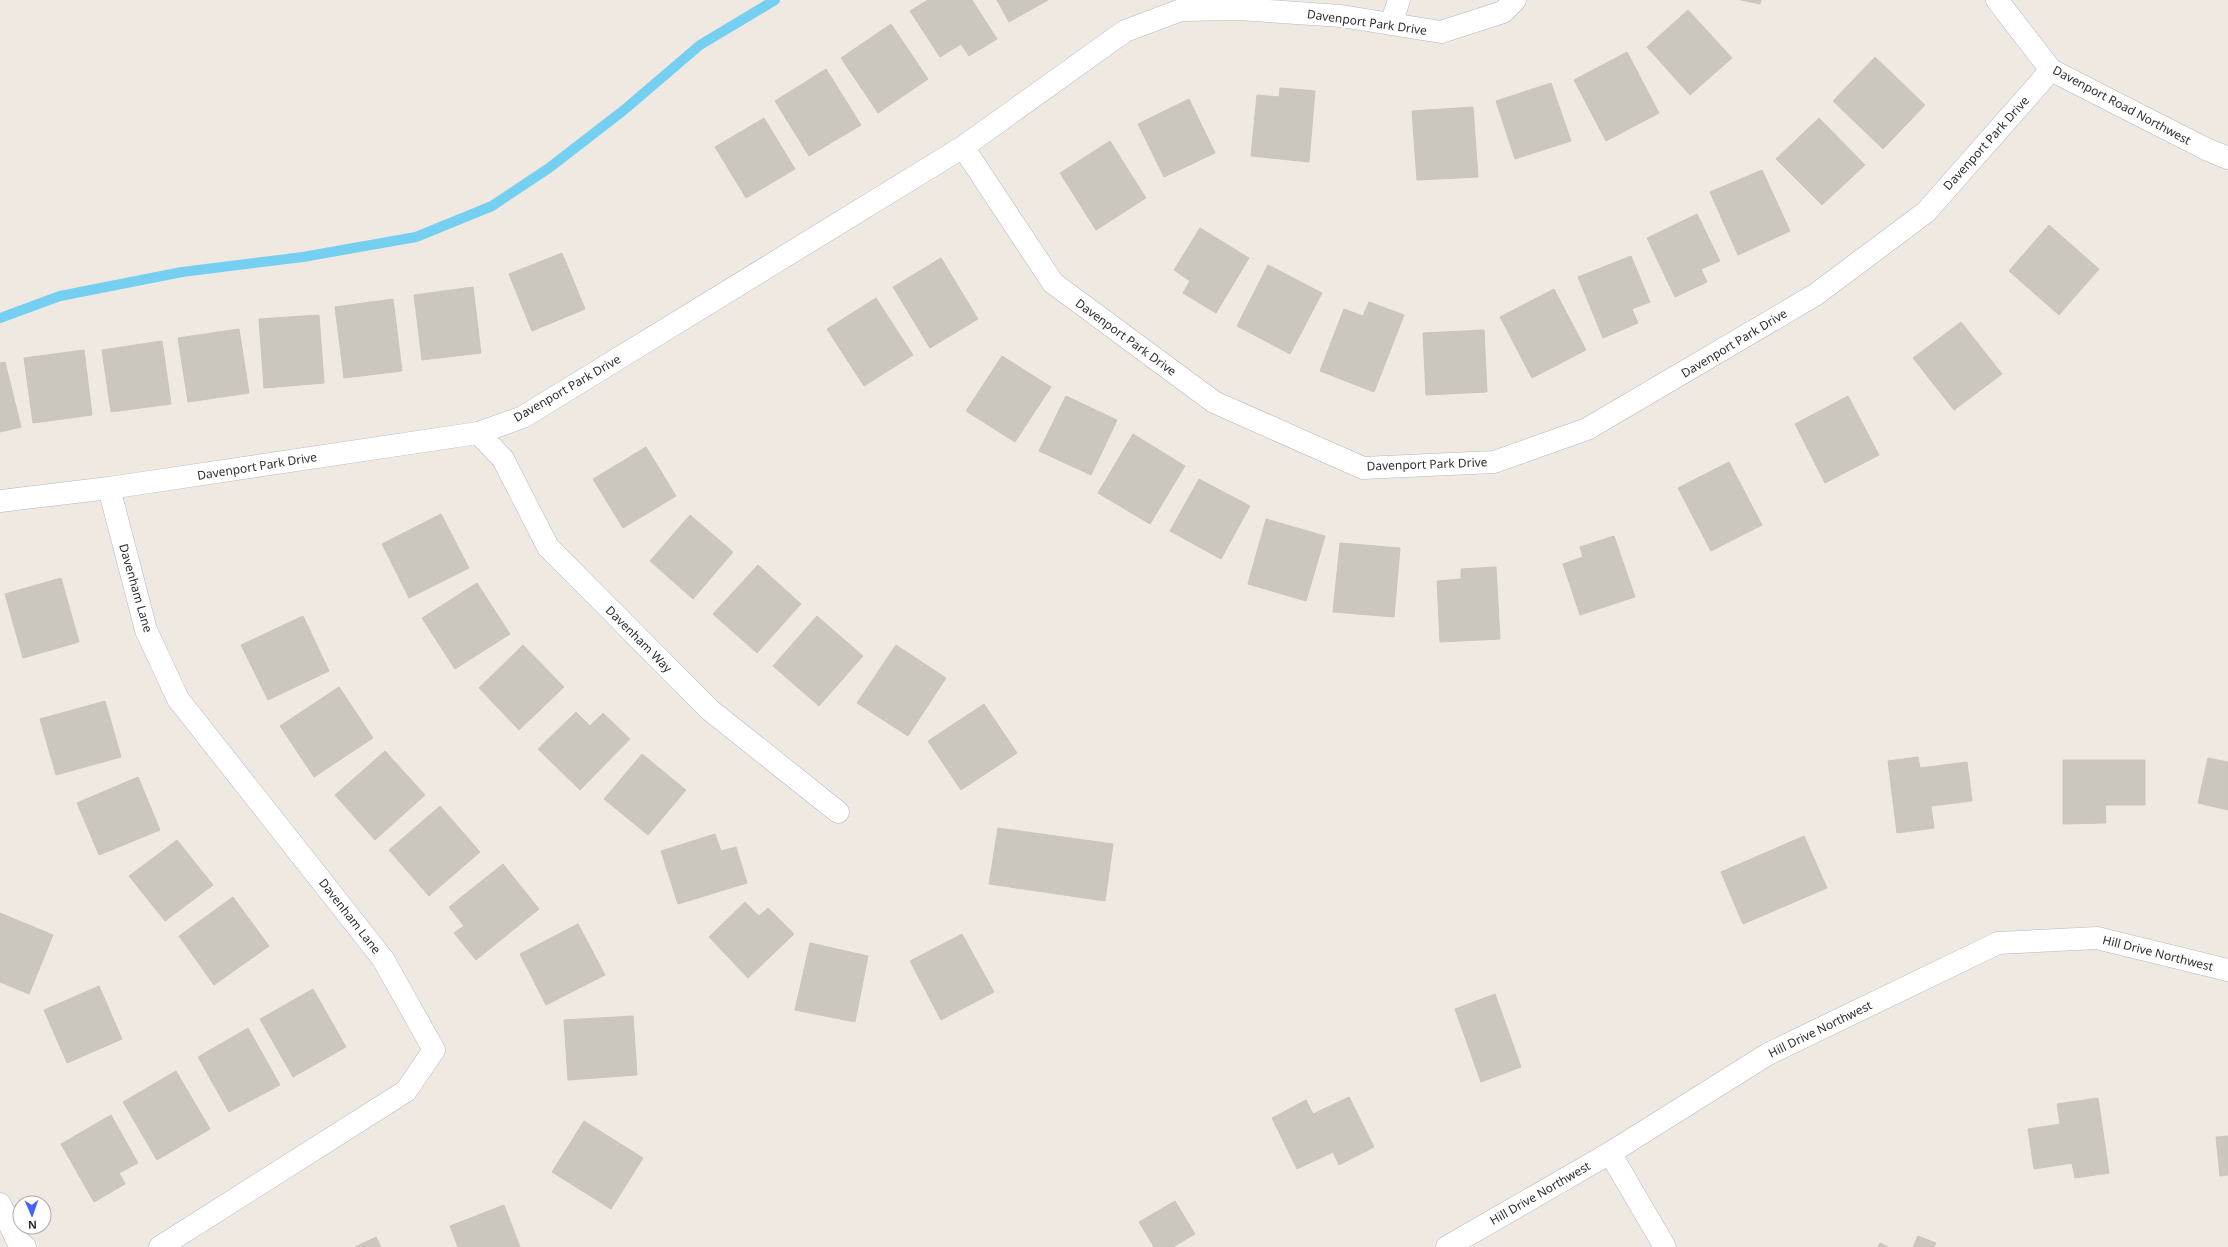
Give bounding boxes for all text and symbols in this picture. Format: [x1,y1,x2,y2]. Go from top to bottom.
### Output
street label: Davenport Park Drive [1306,5,1428,39]
street label: Davenport Road Northwest [2050,61,2195,149]
street label: Davenport Park Drive [1939,92,2033,194]
street label: Davenport Park Drive [1072,295,1180,380]
street label: Davenport Park Drive [1678,304,1790,381]
street label: Davenport Park Drive [510,350,624,426]
street label: Davenport Park Drive [196,448,318,484]
street label: Davenport Park Drive [1366,453,1488,475]
street label: Davenham Lane [115,542,157,635]
street label: Davenham Way [602,602,677,677]
street label: Davenham Lane [315,875,385,957]
street label: Hill Drive Northwest [2101,931,2216,975]
street label: Hill Drive Northwest [1765,996,1875,1062]
street label: Hill Drive Northwest [1487,1157,1594,1229]
north arrow [12,1195,52,1235]
text: N [28,1218,37,1233]

